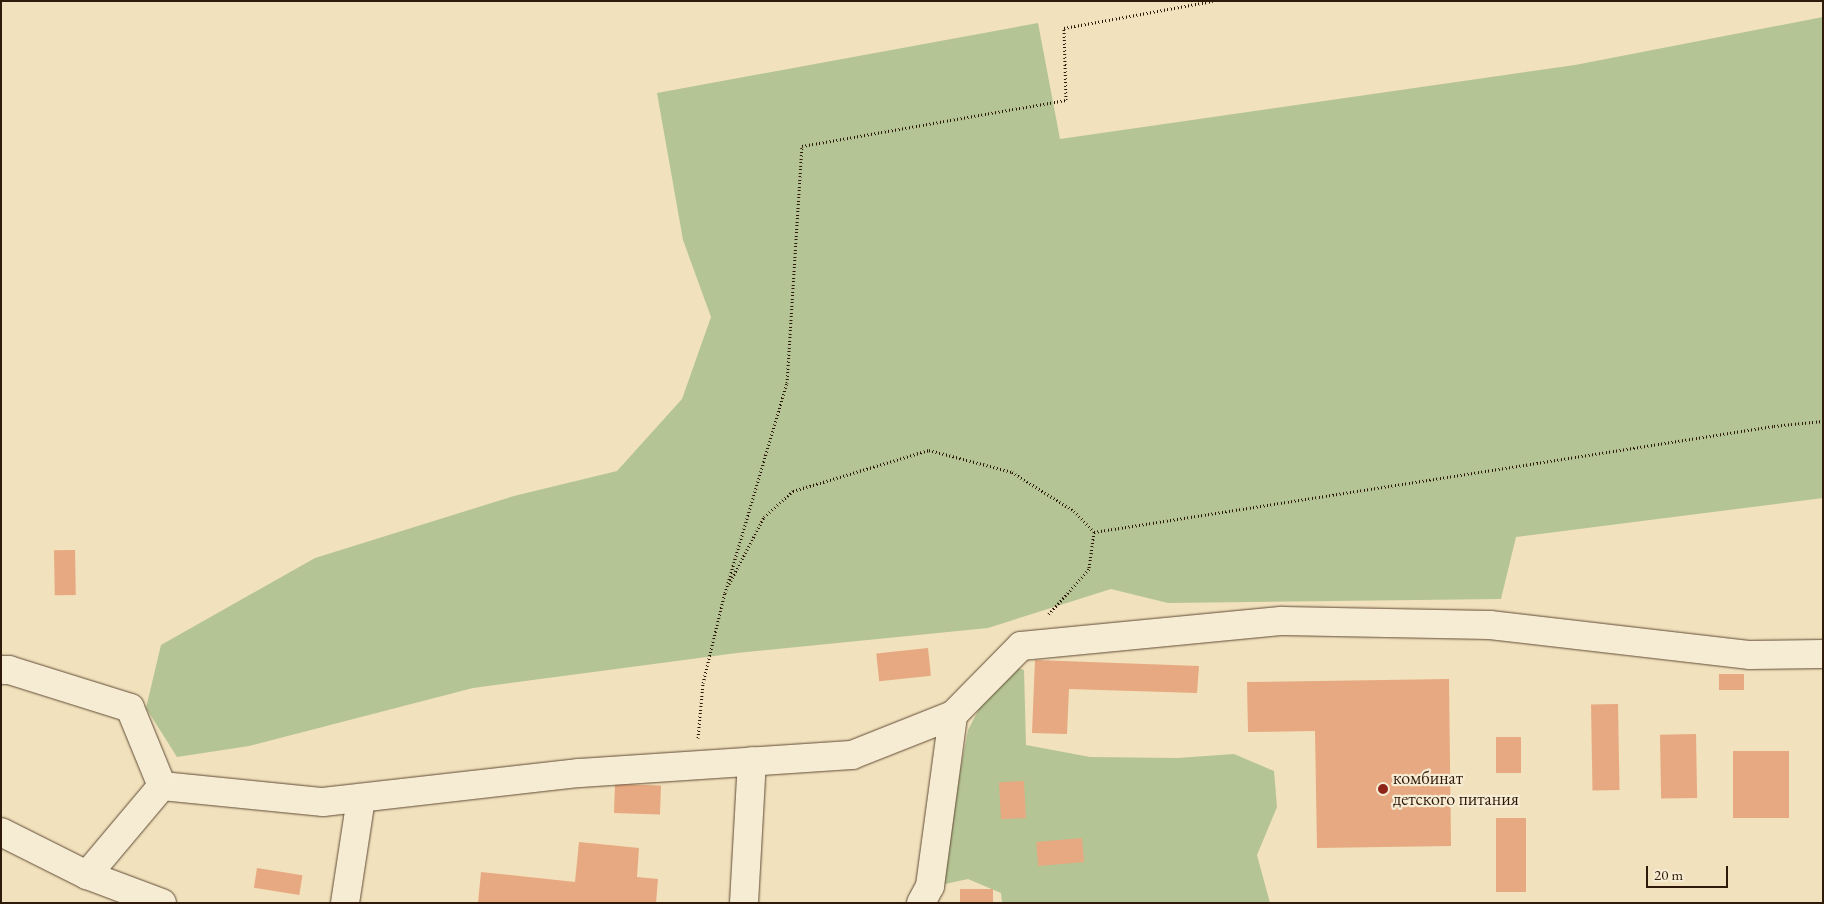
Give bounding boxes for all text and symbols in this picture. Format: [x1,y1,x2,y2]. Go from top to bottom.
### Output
place label: комбинат детского питания [1393,768,1519,811]
marker: комбинат детского питания [1377,783,1389,795]
scale bar [1649,856,1732,888]
text: 20 m [1654,865,1683,884]

